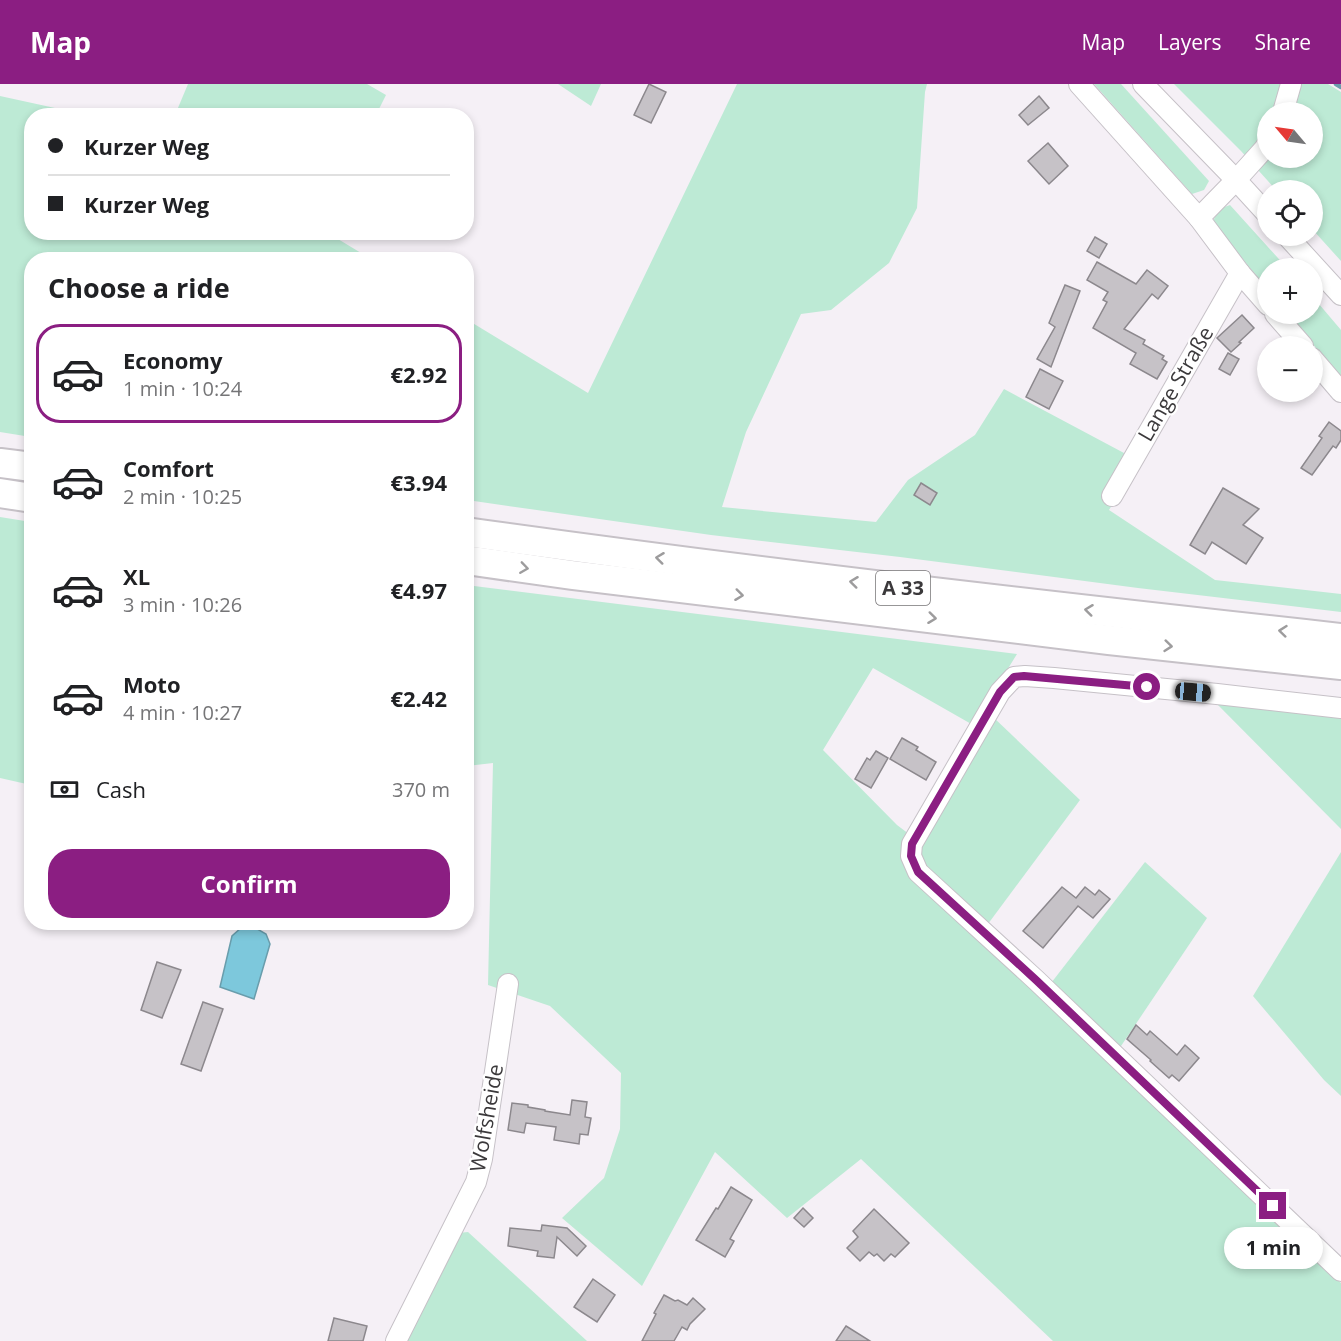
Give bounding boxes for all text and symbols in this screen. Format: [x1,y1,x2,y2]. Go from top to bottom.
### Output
text: Map [30,23,91,61]
text: Map [1082,28,1125,56]
text: Layers [1158,28,1222,56]
text: Share [1255,28,1311,56]
north arrow [1257,102,1323,168]
map controls [1257,102,1323,402]
text: Kurzer Weg [84,131,209,161]
button: locate [1257,180,1323,246]
text: Kurzer Weg [84,189,209,219]
button: + [1257,258,1323,324]
text: Choose a ride [48,269,230,306]
street label: Lange Straße [1131,321,1219,446]
button: − [1257,336,1323,402]
text: Economy [123,345,222,375]
icon: car [51,347,105,401]
text: €2.92 [390,359,447,389]
text: 1 min · 10:24 [123,375,242,402]
text: Comfort [123,453,214,483]
icon: car [51,455,105,509]
text: €3.94 [390,467,447,497]
text: 2 min · 10:25 [123,483,242,510]
one-way arrow [656,552,665,565]
text: XL [123,561,150,591]
one-way arrow [520,562,529,574]
icon: car [51,563,105,617]
road number: A 33 [876,571,930,605]
text: €4.97 [390,575,447,605]
one-way arrow [849,576,858,588]
one-way arrow [734,588,743,601]
text: 3 min · 10:26 [123,591,242,618]
one-way arrow [1084,604,1094,617]
one-way arrow [928,612,937,624]
one-way arrow [1278,625,1287,638]
one-way arrow [1163,639,1172,652]
text: Moto [123,669,181,699]
icon: car [51,671,105,725]
route start [1133,673,1160,700]
car [1174,681,1212,703]
text: €2.42 [390,683,447,713]
text: 4 min · 10:27 [123,699,242,726]
icon: cash [48,773,81,806]
text: Cash [96,774,146,804]
text: 370 m [392,776,450,803]
button: Confirm [48,849,450,918]
street label: Wolfsheide [463,1062,509,1174]
route end [1259,1192,1286,1219]
callout: 1 min [1224,1227,1322,1269]
text: 1 min [1246,1234,1301,1261]

